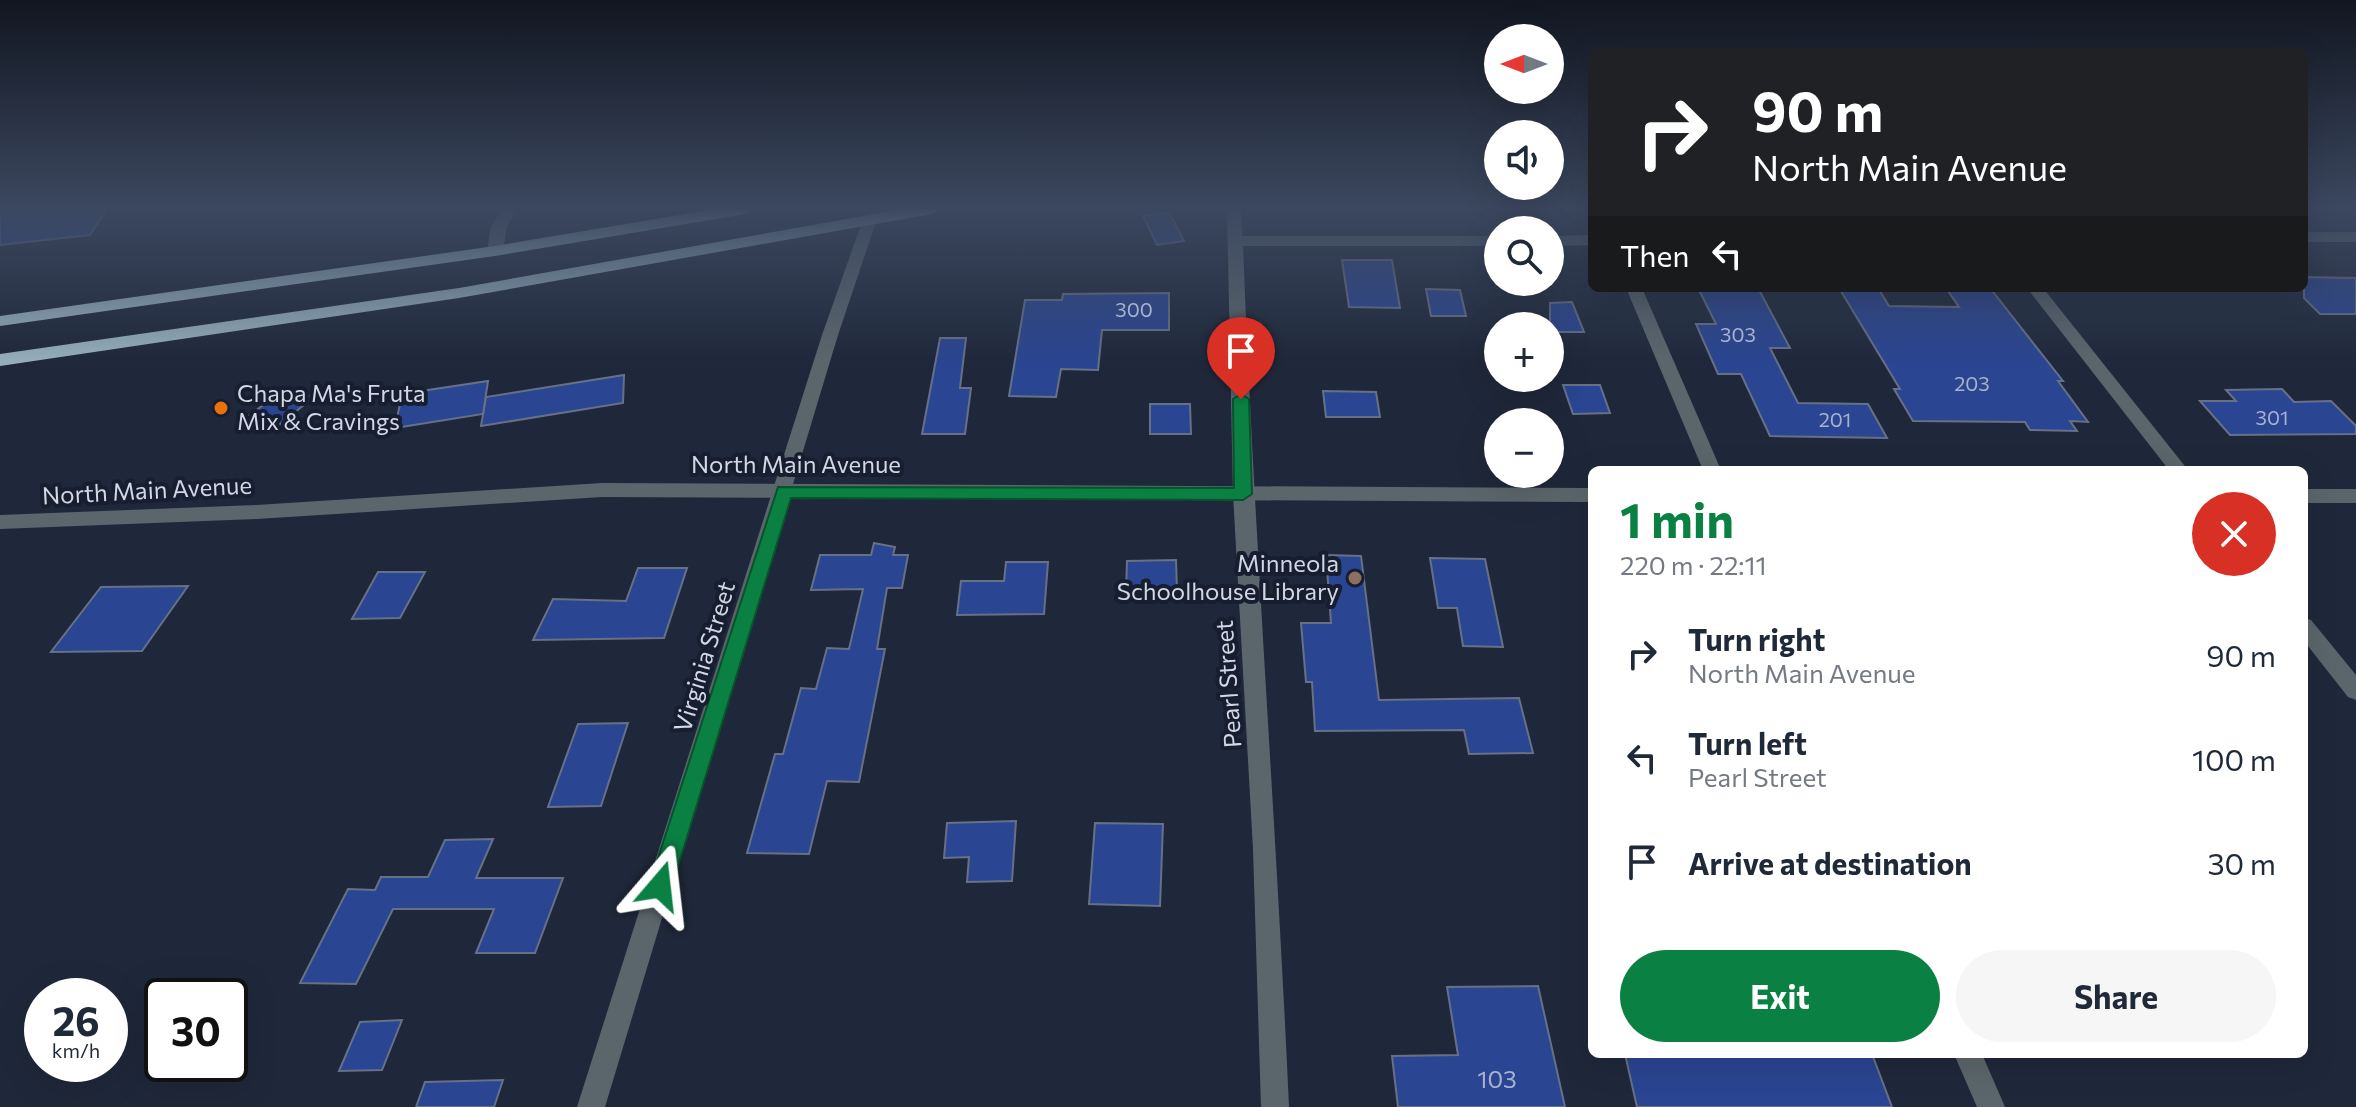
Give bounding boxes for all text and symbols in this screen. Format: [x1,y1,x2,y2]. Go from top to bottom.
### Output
north arrow [1484,24,1564,104]
map controls [1484,24,1564,488]
text: 90 m [1752,75,1883,144]
icon: right [1620,80,1724,184]
button: sound [1484,120,1564,200]
text: North Main Avenue [1752,144,2067,188]
button: search [1484,216,1564,296]
icon: left [1705,232,1749,276]
text: Then [1620,236,1689,273]
house number: 300 [1115,297,1153,321]
button: + [1484,312,1564,392]
pin [1207,317,1275,399]
house number: 303 [1720,322,1756,346]
icon: arrive [1219,329,1263,373]
house number: 203 [1954,371,1990,395]
place label: Chapa Ma's Fruta Mix & Cravings [237,378,426,435]
marker: Chapa Ma's Fruta Mix & Cravings [212,399,230,417]
house number: 301 [2255,405,2289,429]
house number: 201 [1819,407,1851,431]
button: − [1484,408,1564,488]
street label: North Main Avenue [691,449,901,478]
street label: North Main Avenue [41,470,253,509]
text: 1 min [1620,489,1734,548]
button: close [2192,492,2276,576]
place label: Minneola Schoolhouse Library [1117,548,1339,605]
text: 220 m · 22:11 [1620,549,1767,580]
marker: Minneola Schoolhouse Library [1346,569,1364,587]
street label: Virginia Street [667,577,740,736]
street label: Pearl Street [1209,619,1246,749]
text: Turn right [1688,620,1825,657]
icon: right [1620,632,1664,676]
text: 90 m [2206,636,2276,673]
text: North Main Avenue [1688,657,1916,688]
text: Turn left [1688,724,1807,761]
icon: left [1620,736,1664,780]
text: 100 m [2192,740,2276,777]
text: Pearl Street [1688,761,1827,792]
icon: arrive [1620,840,1664,884]
position arrow [618,844,702,928]
text: Arrive at destination [1688,844,1972,881]
text: 30 m [2207,844,2276,881]
button: Exit [1620,950,1940,1042]
button: Share [1956,950,2276,1042]
speed limit sign: 30 [144,978,248,1082]
text: 26 [52,995,100,1044]
text: km/h [52,1038,100,1062]
house number: 103 [1477,1064,1517,1093]

